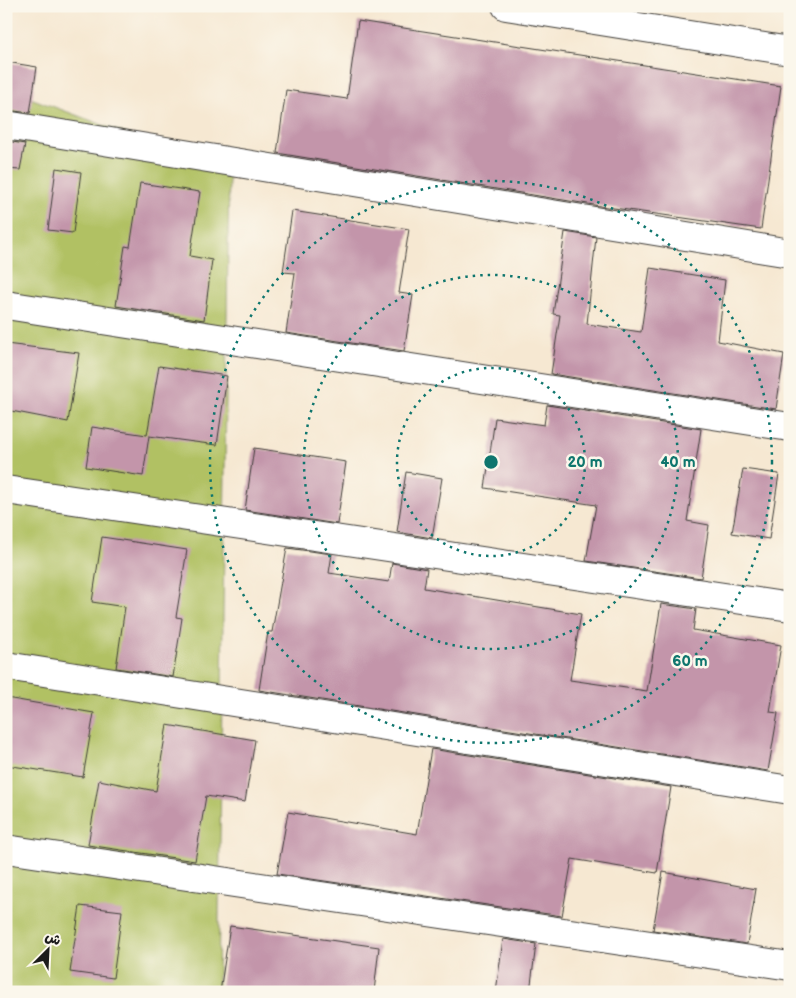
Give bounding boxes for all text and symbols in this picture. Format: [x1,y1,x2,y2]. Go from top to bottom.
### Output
centre of rings [482,453,500,471]
text: 20 m [568,453,603,472]
text: 40 m [660,453,696,472]
text: 60 m [672,652,708,671]
north arrow [22,926,72,976]
text: ش [43,928,64,949]

